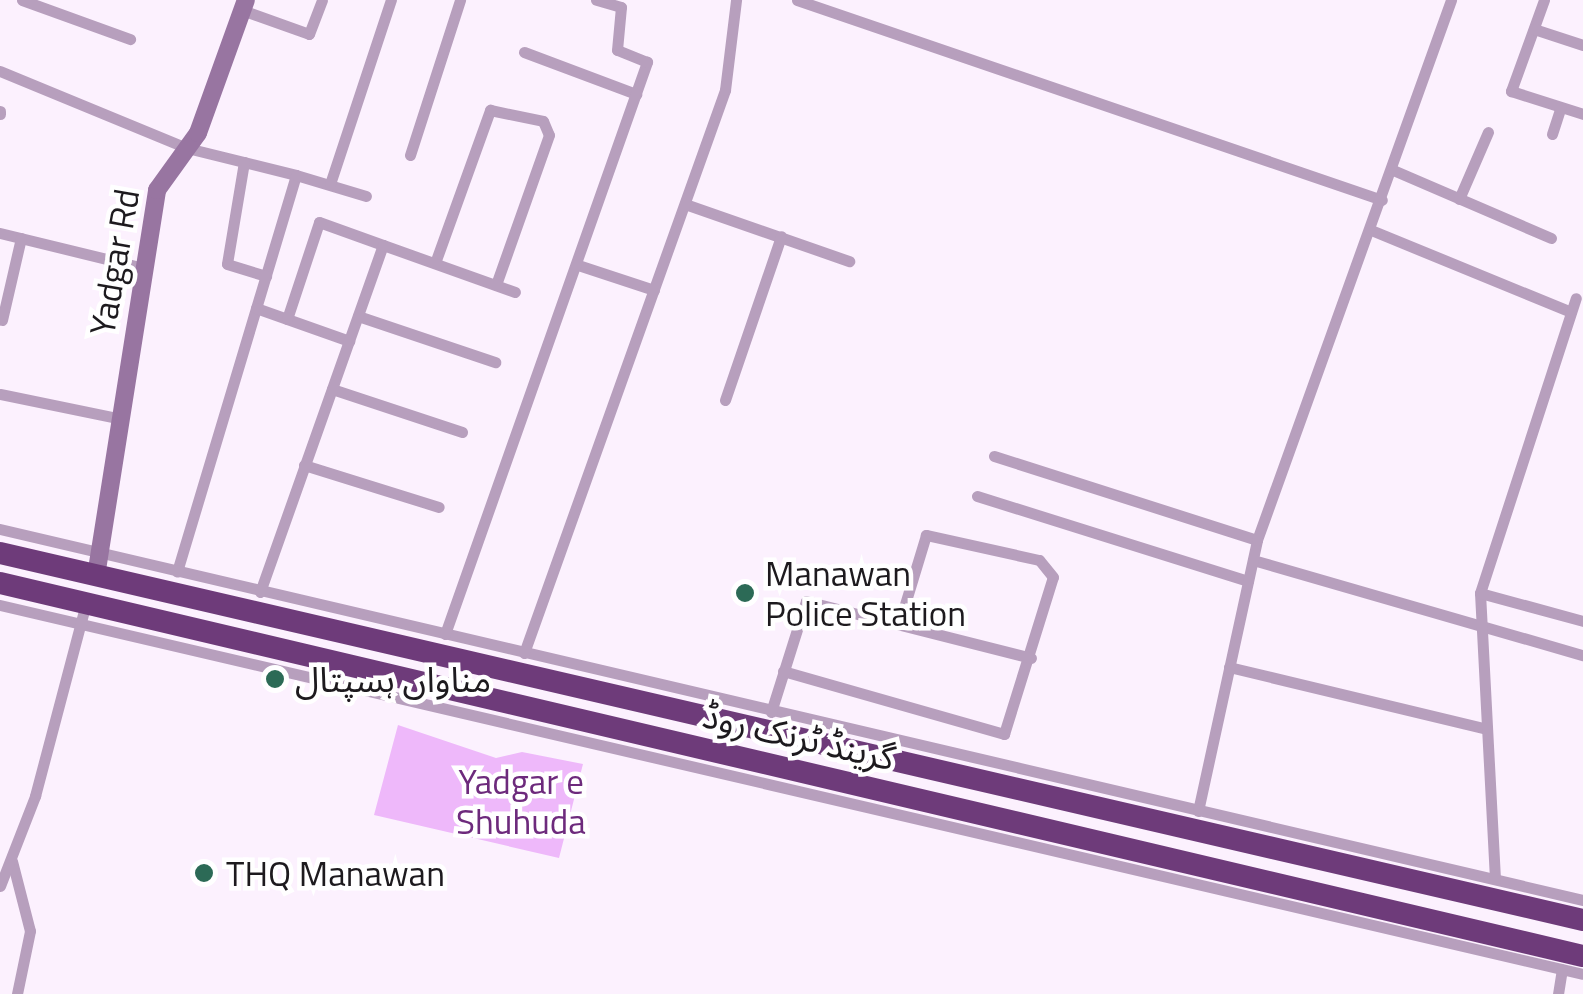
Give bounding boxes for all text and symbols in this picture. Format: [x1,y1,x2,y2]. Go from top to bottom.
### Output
street label: Yadgar Rd [80,186,148,338]
place label: Manawan Police Station [765,552,966,634]
marker: Manawan Police Station [734,582,756,604]
place label: مناواں ہسپتال [295,658,491,700]
marker: مناواں ہسپتال [264,668,286,690]
street label: گرینڈ ٹرنک روڈ [699,694,899,778]
park label: Yadgar e Shuhuda [456,760,586,842]
place label: THQ Manawan [226,852,445,894]
marker: THQ Manawan [191,860,217,886]

